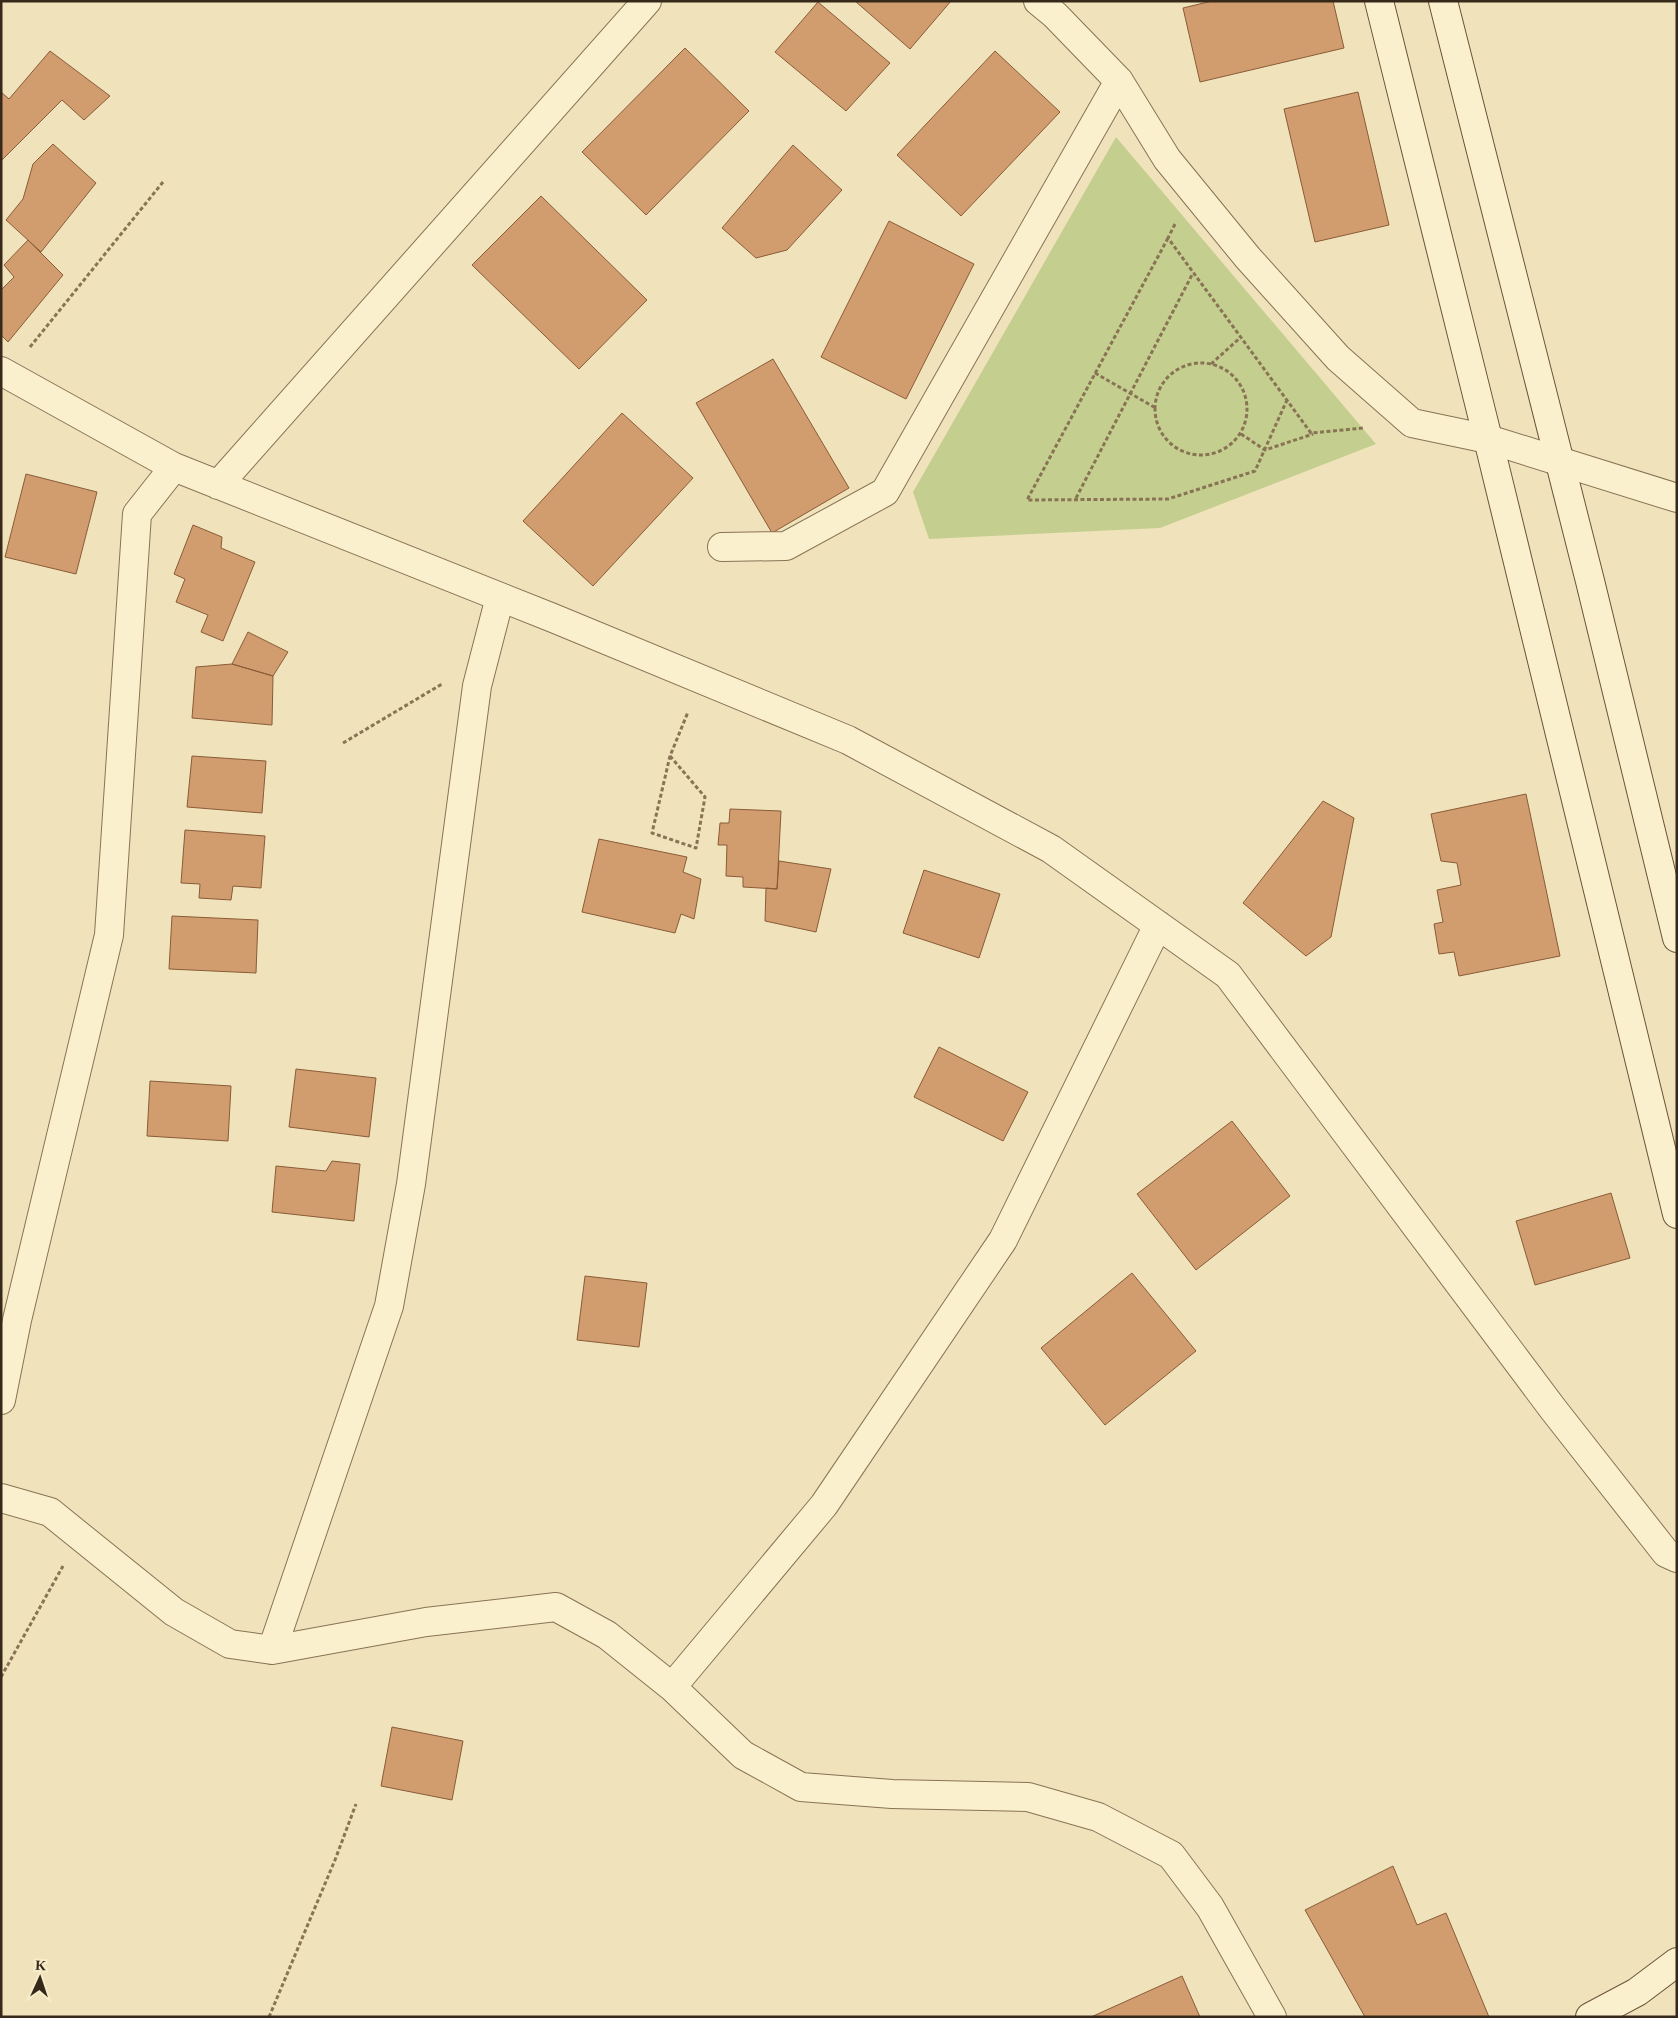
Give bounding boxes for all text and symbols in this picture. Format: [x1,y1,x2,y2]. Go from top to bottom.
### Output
north arrow [15,1953,65,2003]
text: K [35,1958,47,1973]

